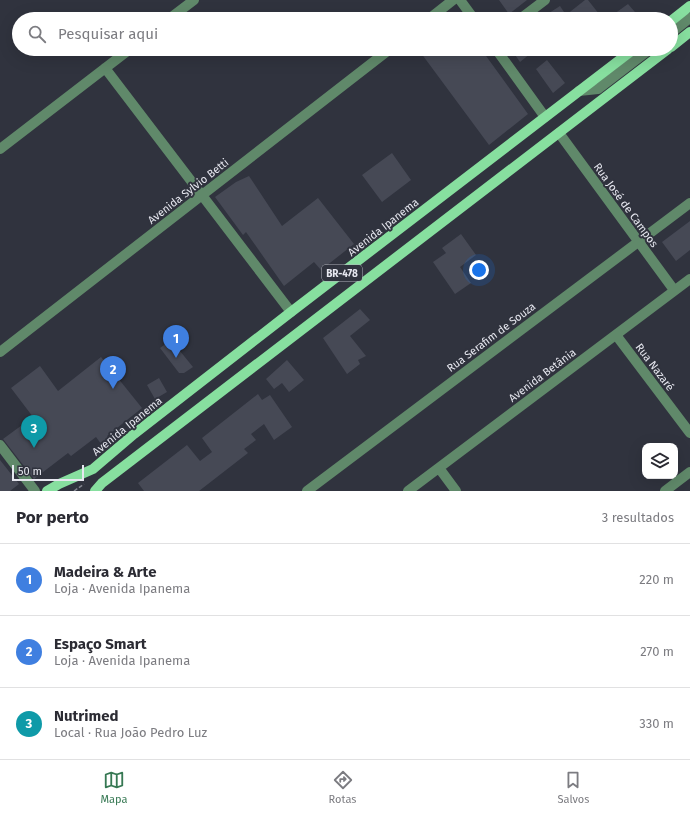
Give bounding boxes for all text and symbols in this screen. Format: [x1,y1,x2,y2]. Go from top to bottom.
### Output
search box [12,12,678,56]
icon: search [26,23,48,45]
text: Pesquisar aqui [58,25,158,43]
street label: Avenida Sylvio Betti [145,156,231,227]
street label: Rua José de Campos [591,161,660,250]
street label: Avenida Ipanema [345,196,421,259]
your location [469,260,489,280]
road number: BR-478 [322,265,362,281]
street label: Rua Serafim de Souza [444,300,538,375]
pin: 1 [163,325,189,358]
street label: Rua Nazaré [633,341,677,394]
street label: Avenida Betânia [506,346,578,405]
pin: 2 [100,356,126,389]
street label: Avenida Ipanema [90,394,165,459]
pin: 3 [21,415,47,448]
map controls [642,443,678,479]
button: layers [642,443,678,479]
scale bar [12,463,84,482]
text: 50 m [18,465,42,478]
text: Por perto [16,507,89,528]
text: 3 resultados [602,510,674,525]
text: Madeira & Arte [54,563,156,581]
text: 1 [26,572,32,587]
text: 220 m [639,572,674,587]
text: Loja · Avenida Ipanema [54,581,190,596]
text: Espaço Smart [54,635,147,653]
text: 2 [26,644,32,659]
text: 270 m [640,644,674,659]
text: Loja · Avenida Ipanema [54,653,190,668]
text: Nutrimed [54,707,119,725]
text: 3 [26,716,32,731]
text: 330 m [639,716,674,731]
text: Local · Rua João Pedro Luz [54,725,207,740]
tab: Mapa [101,769,128,806]
tab: Rotas [329,769,356,806]
tab: Salvos [558,769,589,806]

